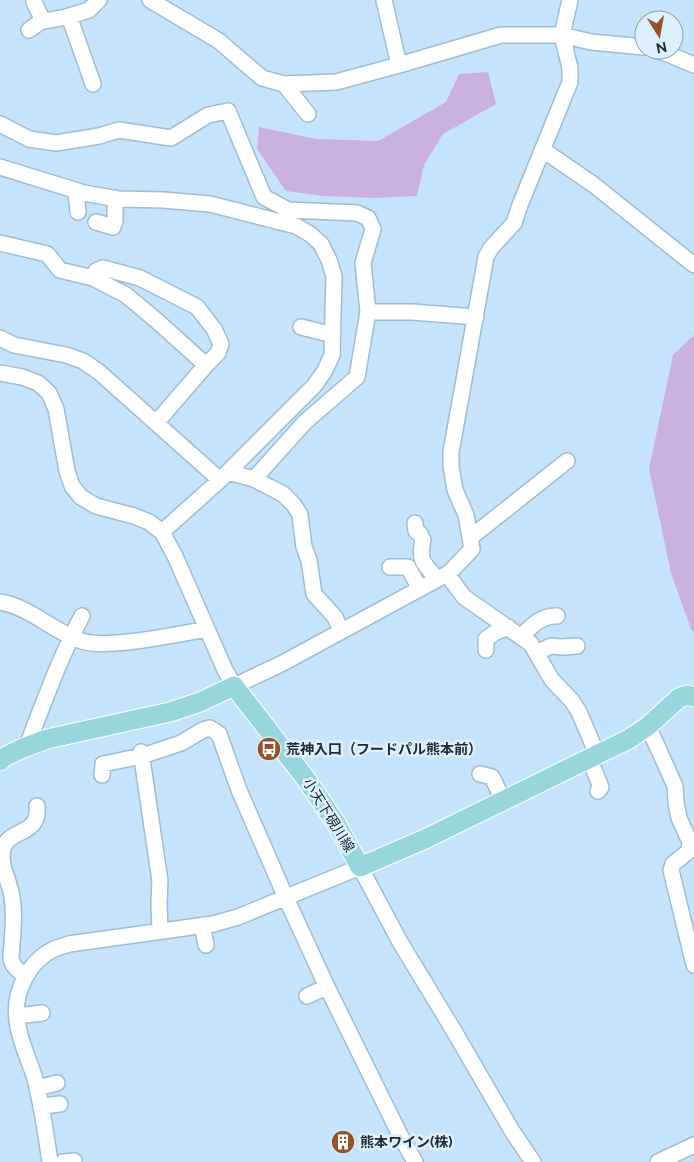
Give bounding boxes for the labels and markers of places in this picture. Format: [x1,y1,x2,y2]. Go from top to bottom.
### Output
bus stop icon: 荒神入口（フードパル熊本前） [256,736,282,762]
place label: 荒神入口（フードパル熊本前） [286,741,482,757]
building icon: 熊本ワイン(株) [330,1129,356,1155]
place label: 熊本ワイン(株) [360,1134,453,1150]

